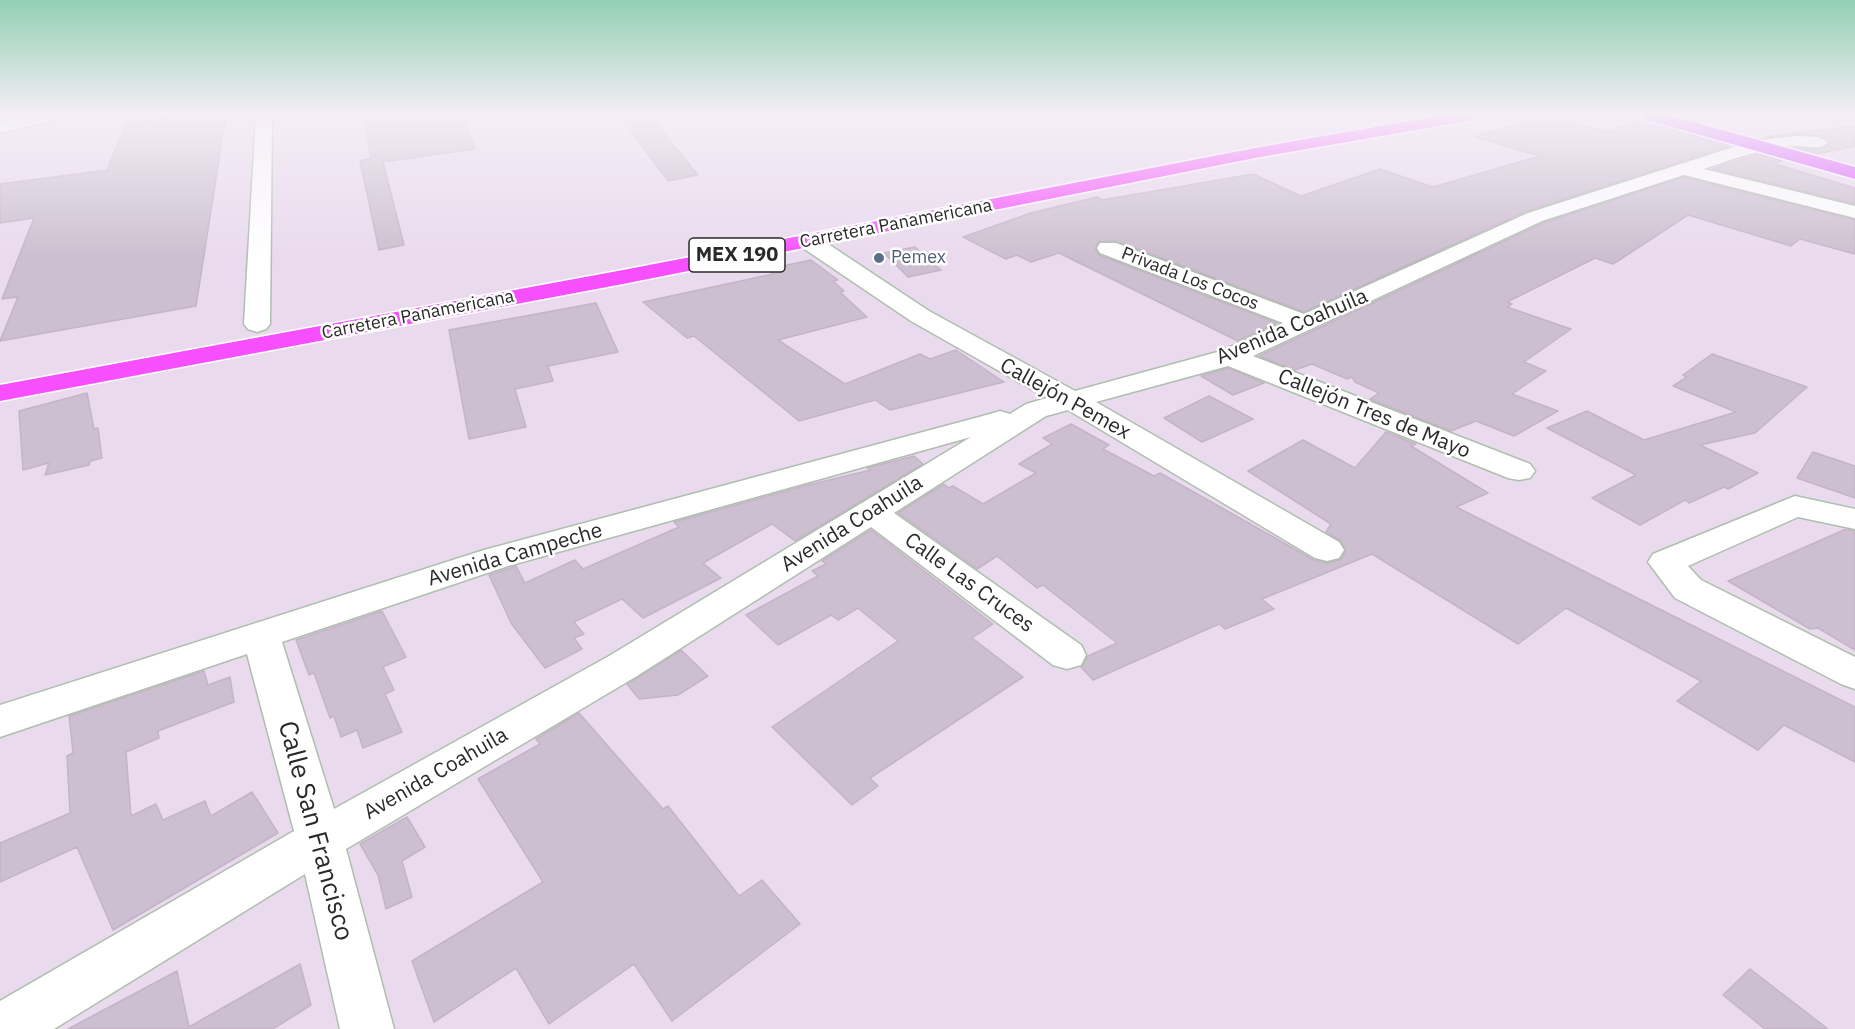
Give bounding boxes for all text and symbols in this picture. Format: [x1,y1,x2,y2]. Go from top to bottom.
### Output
street label: Carretera Panamericana [798,195,994,253]
road number: MEX 190 [689,238,785,272]
street label: Privada Los Cocos [1118,243,1262,315]
place label: Pemex [891,247,946,269]
marker: Pemex [872,251,886,265]
street label: Avenida Coahuila [1212,284,1372,370]
street label: Carretera Panamericana [320,286,516,344]
street label: Callejón Pemex [995,353,1135,445]
street label: Callejón Tres de Mayo [1274,364,1474,464]
street label: Avenida Coahuila [777,470,927,578]
street label: Avenida Campeche [425,518,605,592]
street label: Calle Las Cruces [899,528,1039,638]
street label: Calle San Francisco [271,718,359,944]
street label: Avenida Coahuila [359,723,513,825]

